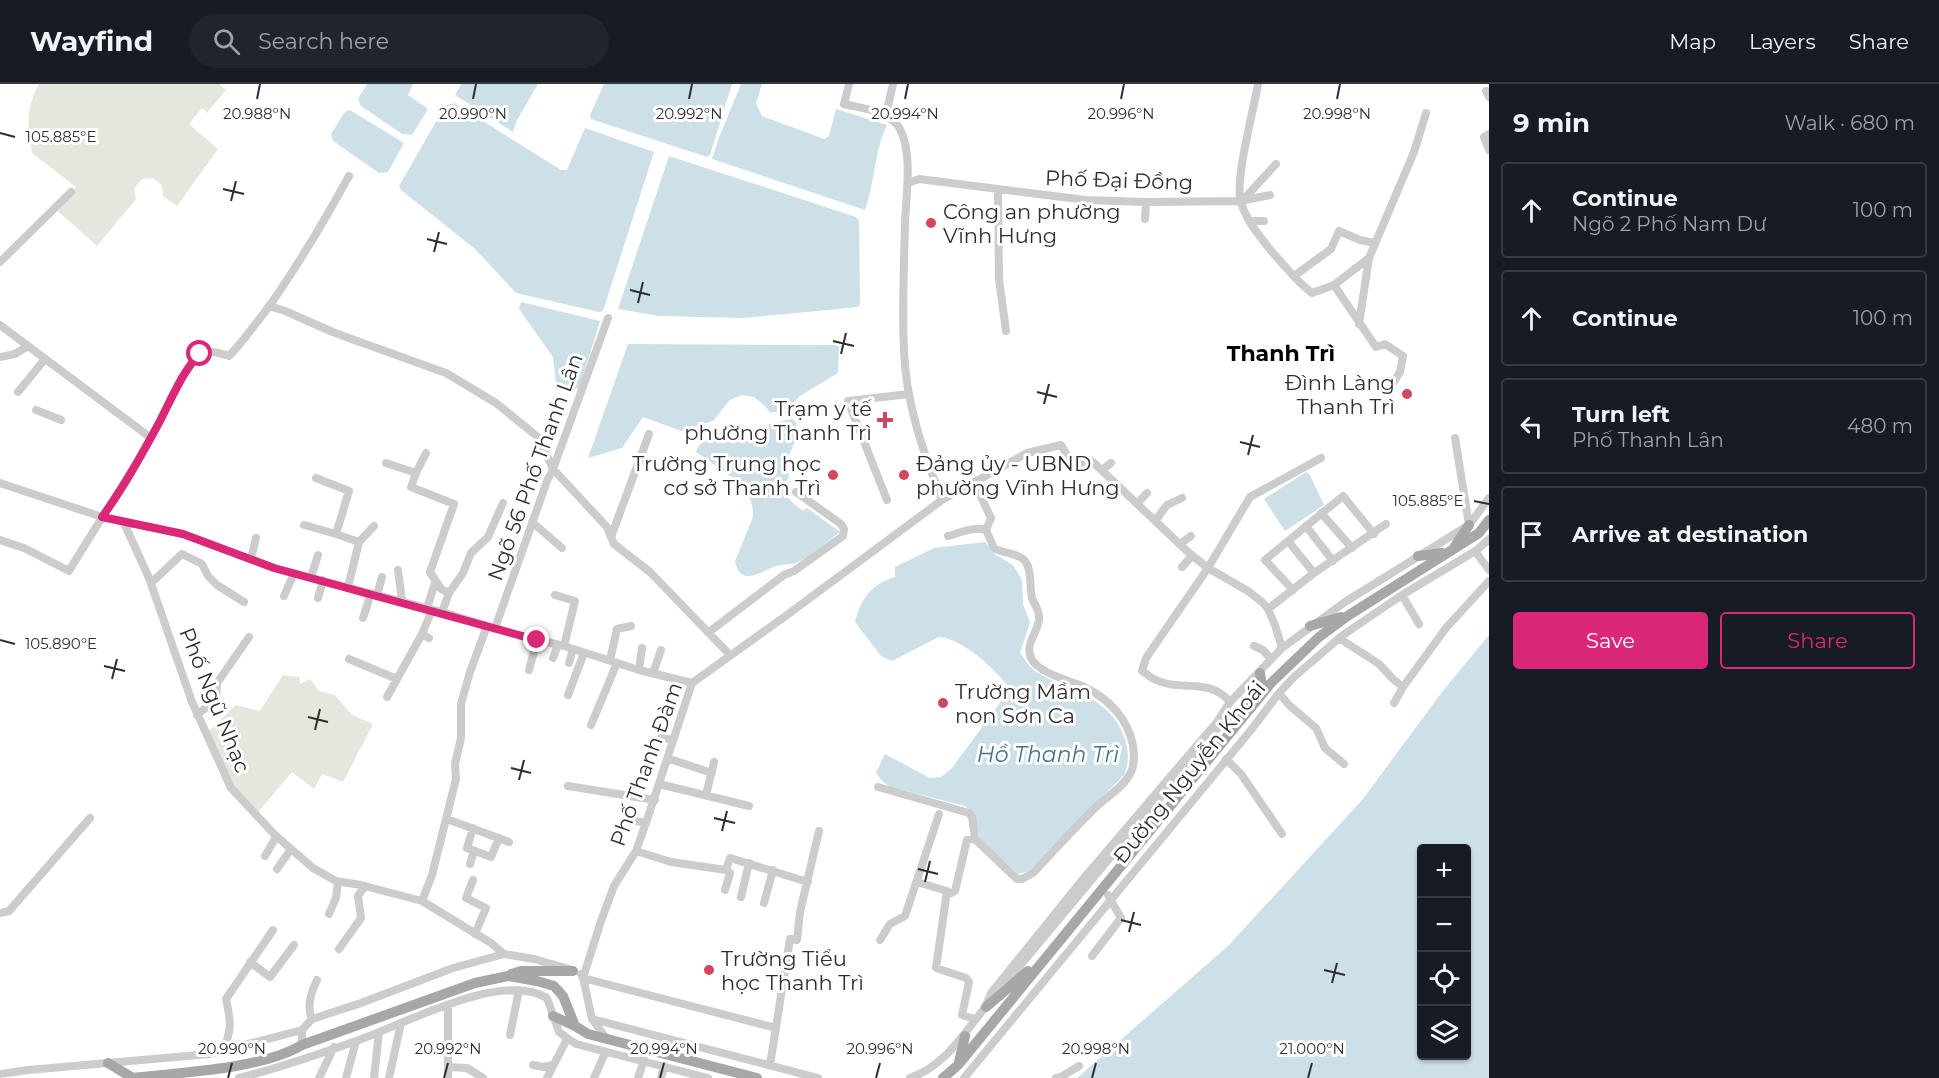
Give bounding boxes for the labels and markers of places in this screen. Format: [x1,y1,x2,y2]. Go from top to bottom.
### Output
place label: Công an phường Vĩnh Hưng [943,199,1121,248]
marker: Công an phường Vĩnh Hưng [924,216,938,230]
place label: Đình Làng Thanh Trì [1285,370,1395,419]
marker: Đình Làng Thanh Trì [1400,387,1414,401]
place label: Trạm y tế phường Thanh Trì [684,396,872,445]
marker: Trạm y tế phường Thanh Trì [876,411,894,429]
place label: Trường Trung học cơ sở Thanh Trì [632,451,821,500]
place label: Đảng ủy - UBND phường Vĩnh Hưng [916,451,1120,500]
marker: Trường Trung học cơ sở Thanh Trì [826,468,840,482]
marker: Đảng ủy - UBND phường Vĩnh Hưng [897,468,911,482]
place label: Trường Mầm non Sơn Ca [955,679,1091,728]
marker: Trường Mầm non Sơn Ca [936,696,950,710]
place label: Trường Tiểu học Thanh Trì [721,946,864,995]
marker: Trường Tiểu học Thanh Trì [702,963,716,977]

